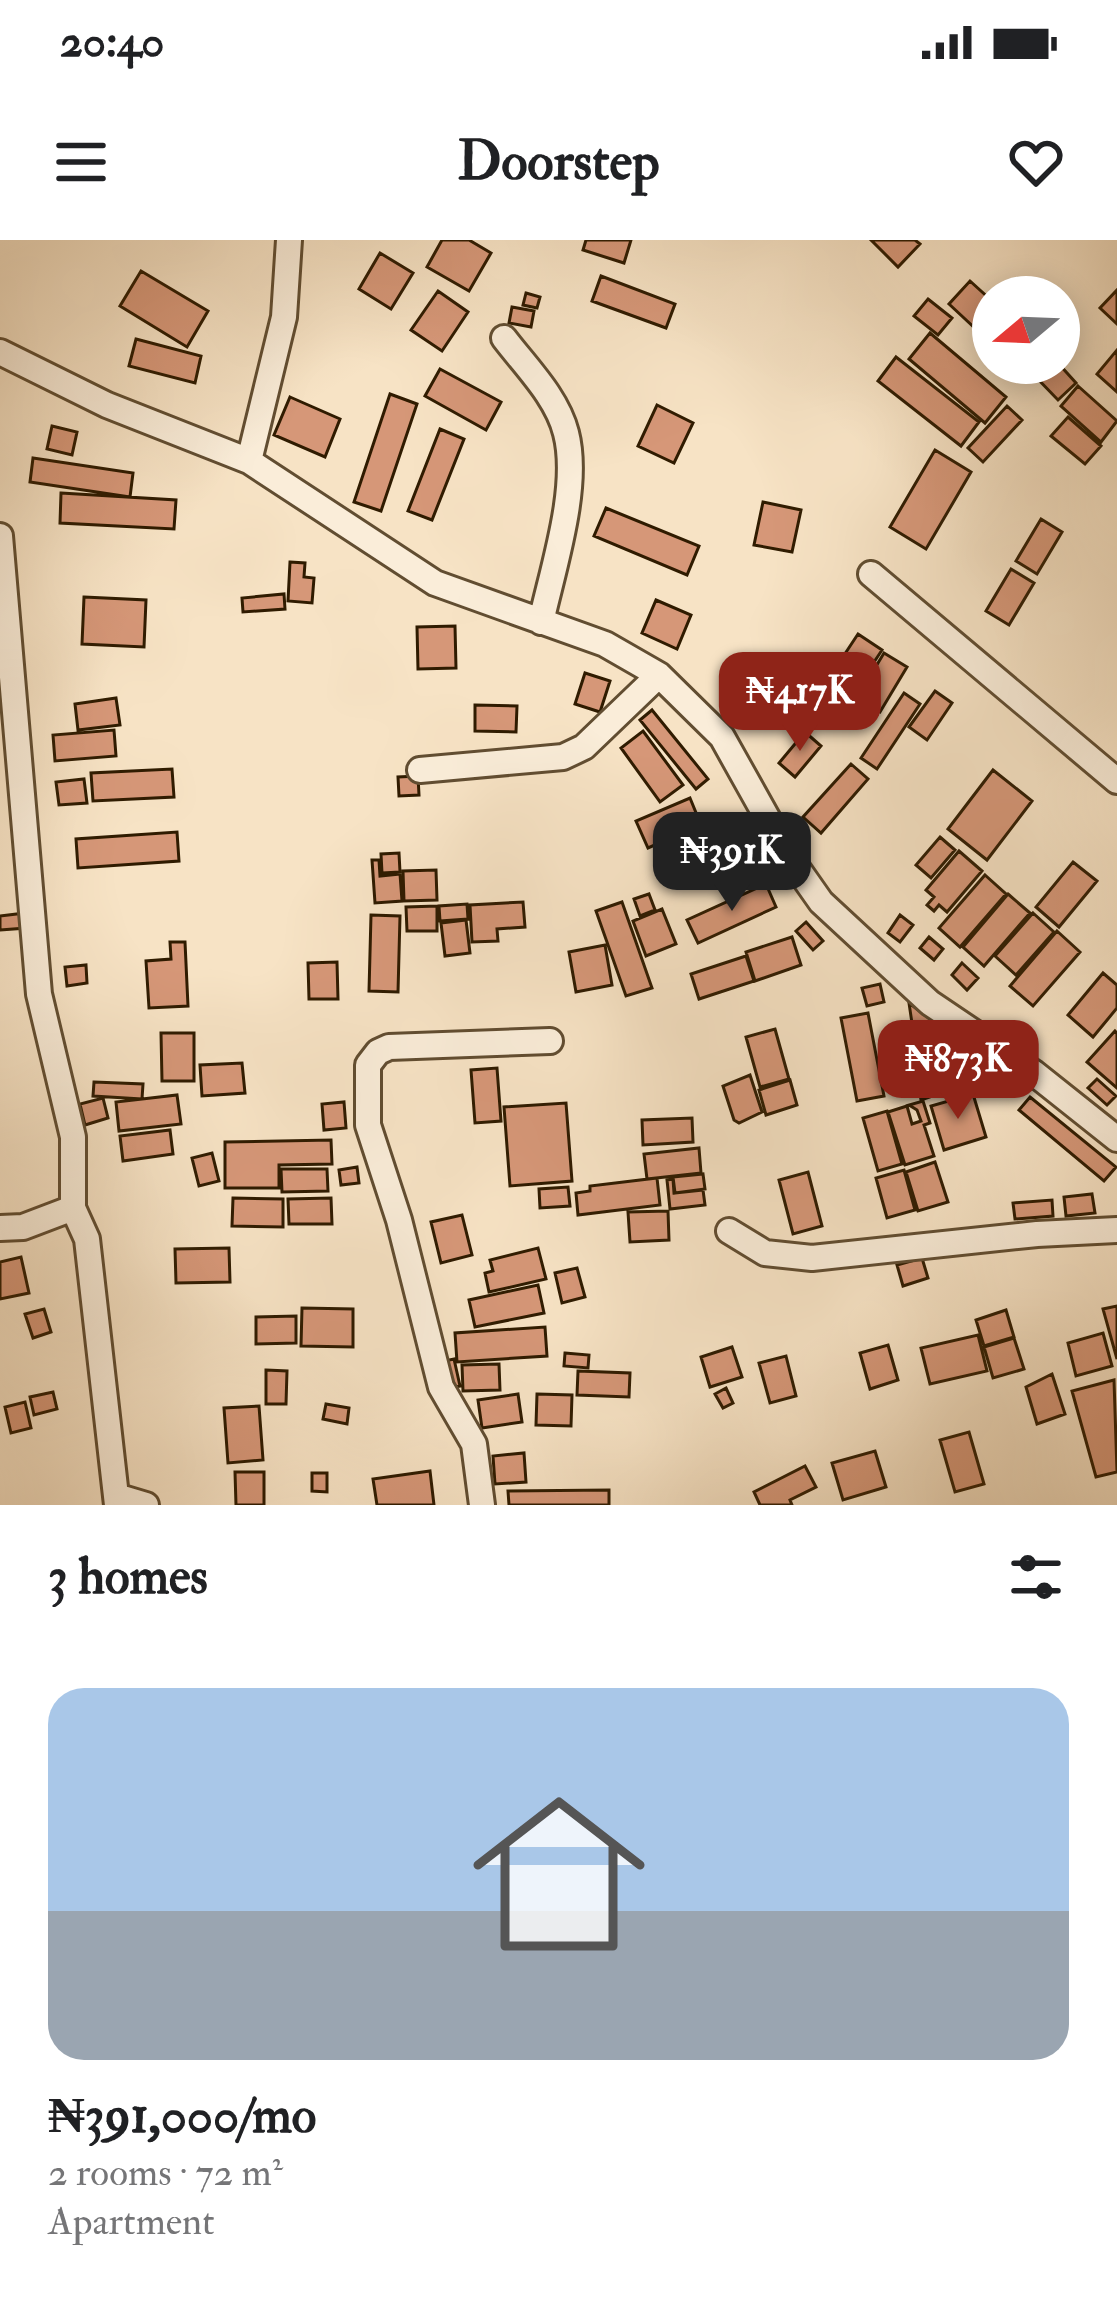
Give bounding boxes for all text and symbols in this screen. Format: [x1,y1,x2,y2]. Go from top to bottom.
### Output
text: 20:40 [60,14,164,70]
text: Doorstep [458,128,659,196]
icon: menu [48,129,114,195]
icon: heart [1003,129,1069,195]
north arrow [972,276,1080,384]
map controls [972,276,1080,384]
pin: ₦417K [716,652,884,754]
text: ₦417K [746,666,854,715]
pin: ₦391K [648,812,816,914]
text: ₦391K [680,826,784,875]
pin: ₦873K [874,1020,1042,1122]
text: ₦873K [905,1034,1011,1083]
icon: filters [1003,1544,1069,1610]
text: 3 homes [48,1545,208,1609]
icon: home [451,1766,667,1982]
text: ₦391,000/mo [48,2084,316,2148]
text: 2 rooms · 72 m² [48,2148,283,2197]
text: Apartment [48,2197,215,2246]

